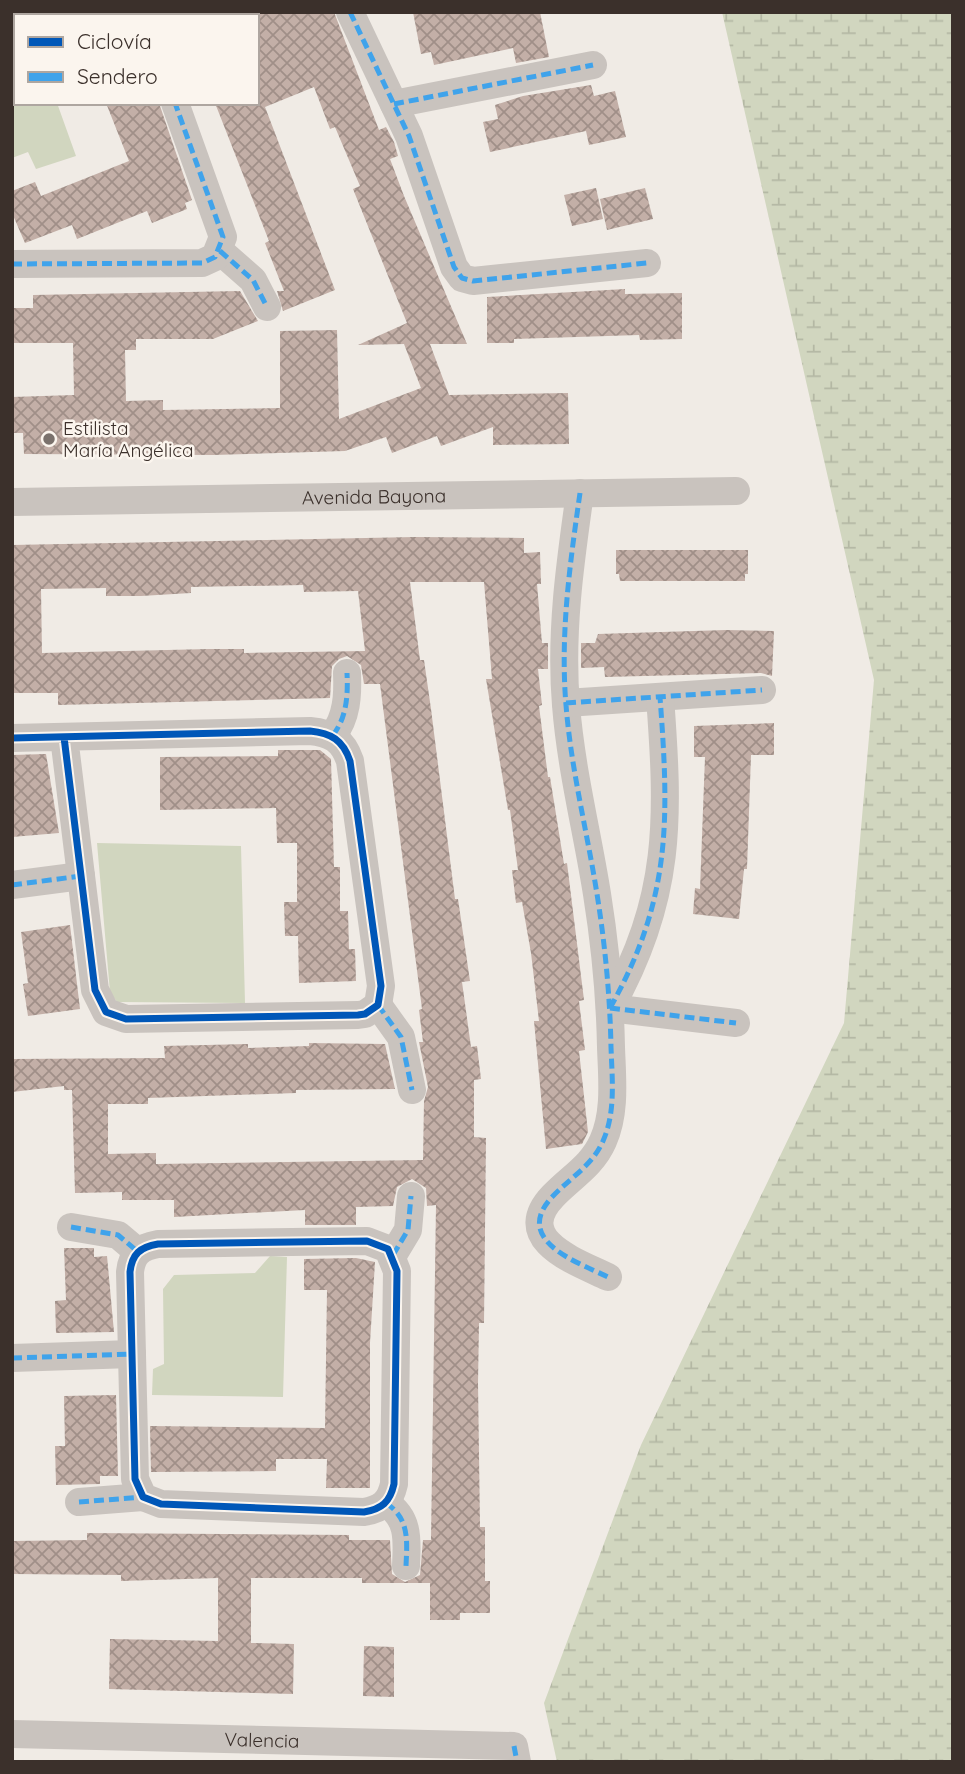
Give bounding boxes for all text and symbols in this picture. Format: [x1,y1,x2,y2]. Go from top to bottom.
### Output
legend [14,14,259,105]
text: Ciclovía [77,28,152,54]
text: Sendero [77,63,158,89]
place label: Estilista María Angélica [63,416,194,462]
marker: Estilista María Angélica [41,431,57,447]
street label: Avenida Bayona [302,483,446,510]
street label: Valencia [224,1727,300,1753]

